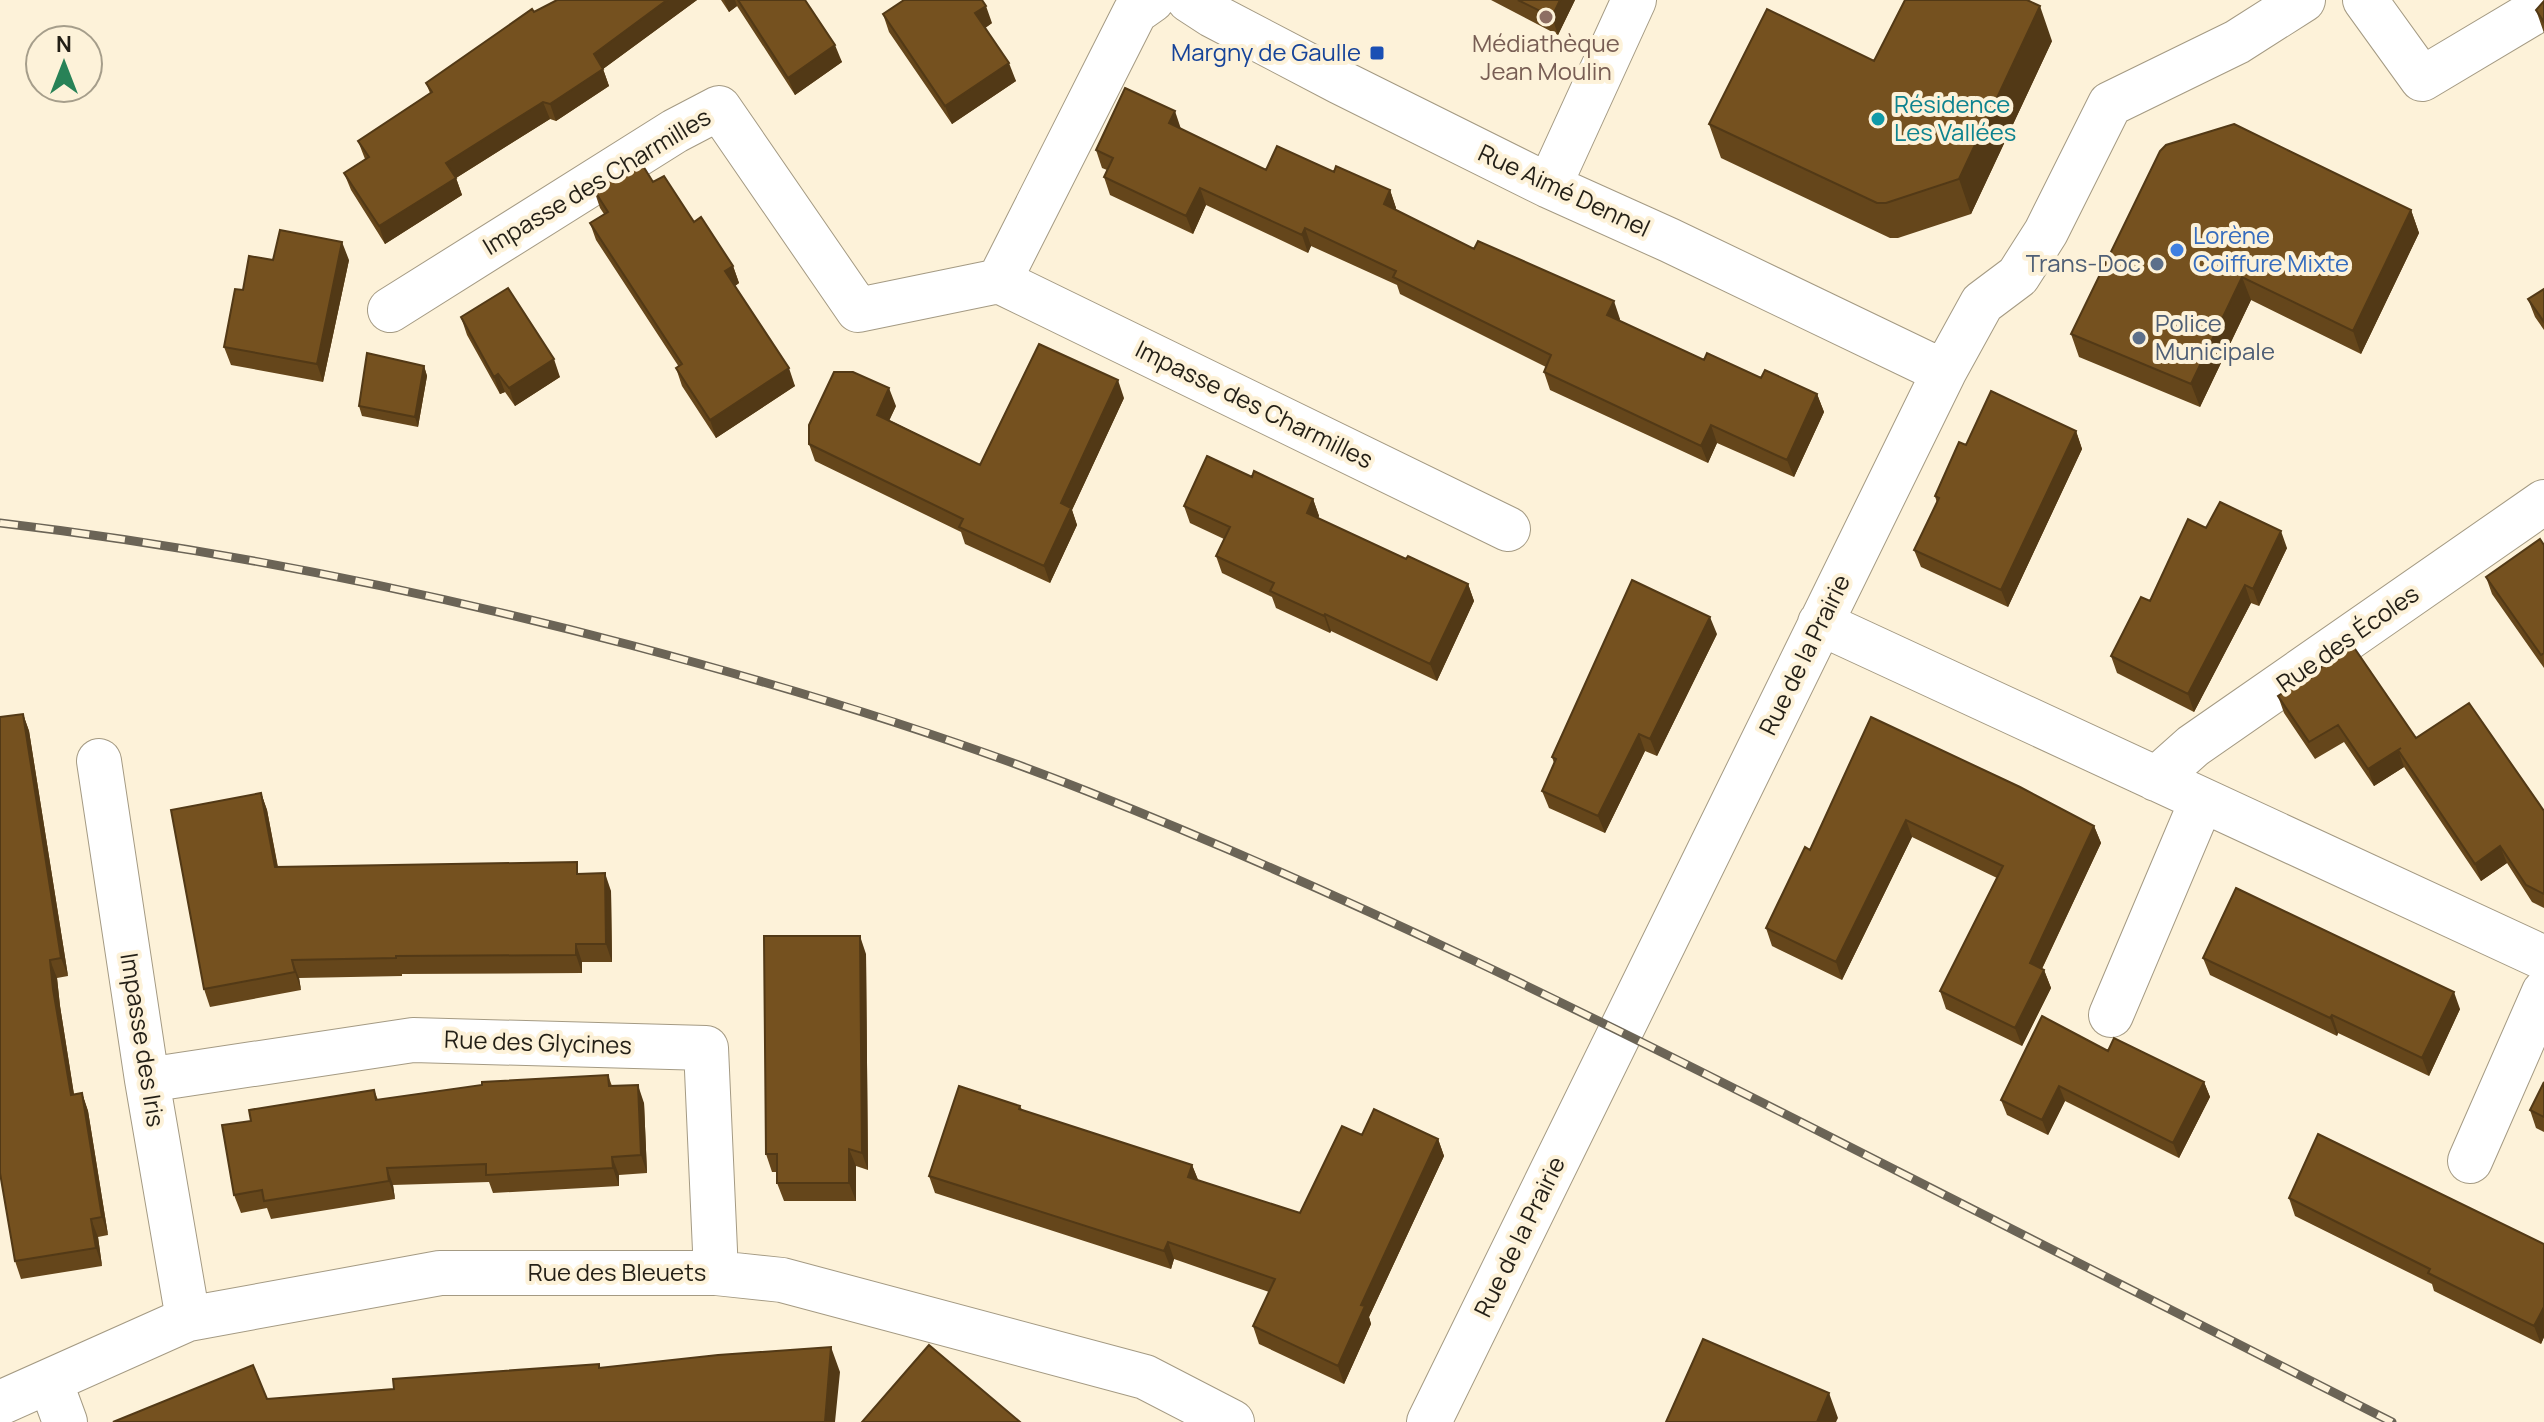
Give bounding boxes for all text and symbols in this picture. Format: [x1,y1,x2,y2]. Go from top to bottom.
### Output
marker: Médiathèque Jean Moulin [1537,8,1555,26]
north arrow [24,24,104,104]
place label: Médiathèque Jean Moulin [1472,26,1620,87]
text: N [56,29,72,59]
place label: Margny de Gaulle [1171,35,1361,68]
marker: Margny de Gaulle [1368,44,1386,62]
place label: Résidence Les Vallées [1894,87,2016,148]
street label: Impasse des Charmilles [476,100,716,262]
marker: Résidence Les Vallées [1869,110,1887,128]
street label: Rue Aimé Dennel [1473,135,1656,244]
place label: Lorène Coiffure Mixte [2193,218,2349,279]
marker: Lorène Coiffure Mixte [2168,241,2186,259]
place label: Trans-Doc [2026,246,2141,279]
marker: Trans-Doc [2148,255,2166,273]
place label: Police Municipale [2155,306,2275,367]
marker: Police Municipale [2130,329,2148,347]
street label: Impasse des Charmilles [1130,332,1379,476]
street label: Rue de la Prairie [1750,569,1857,740]
street label: Rue des Écoles [2269,576,2425,699]
street label: Impasse des Iris [113,950,174,1129]
street label: Rue des Glycines [444,1022,633,1061]
street label: Rue de la Prairie [1465,1151,1572,1322]
street label: Rue des Bleuets [528,1255,706,1288]

